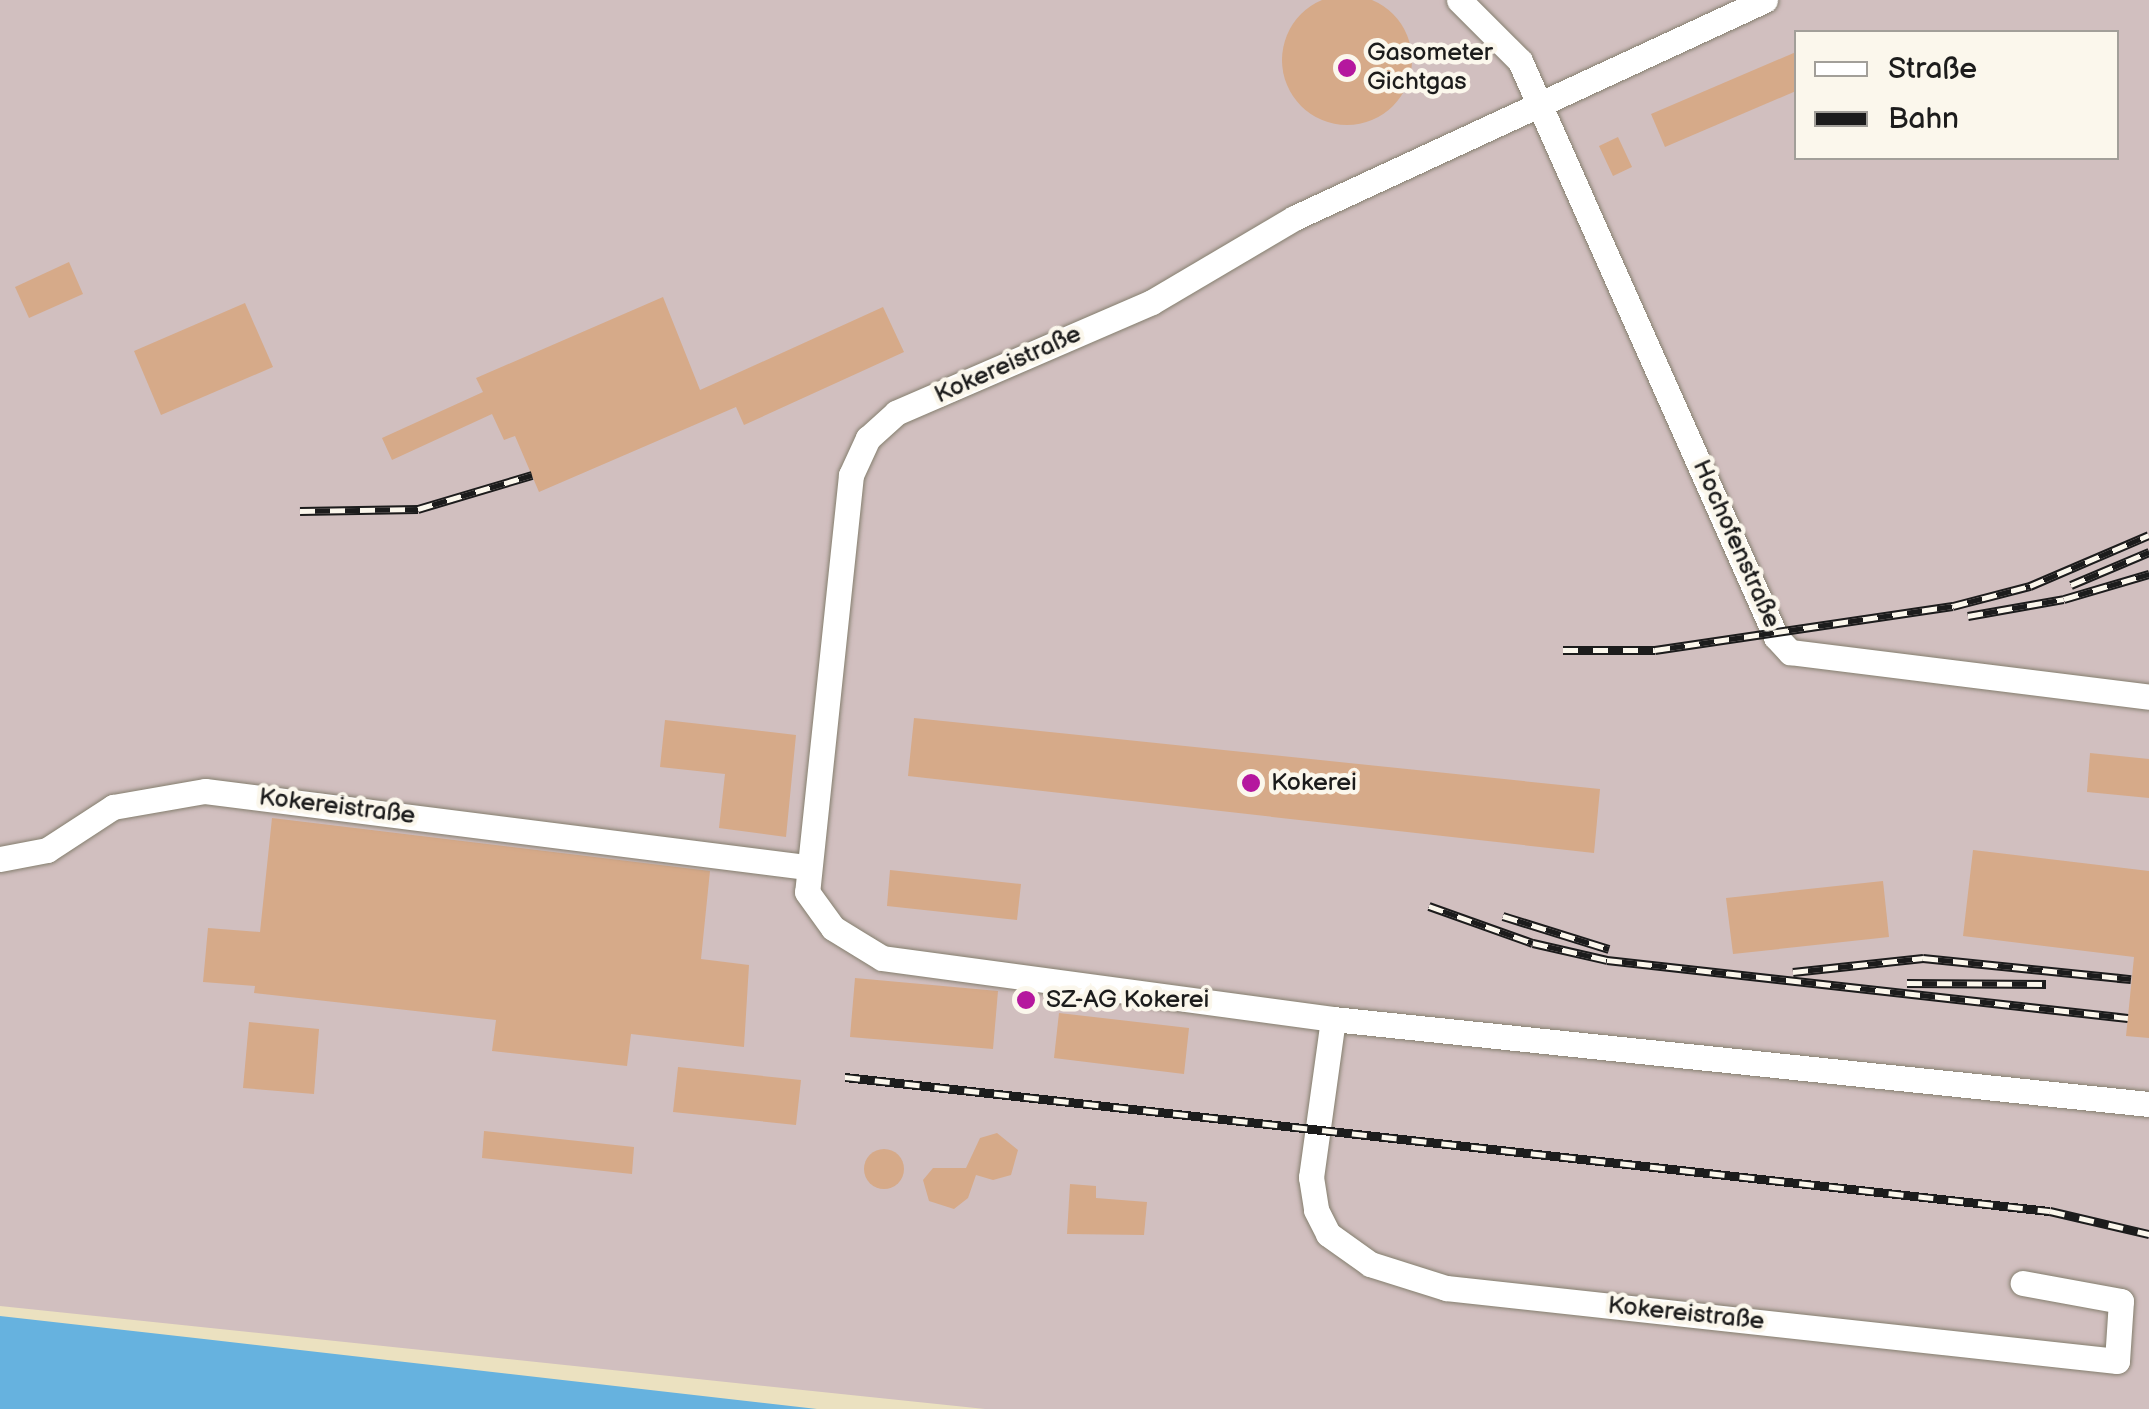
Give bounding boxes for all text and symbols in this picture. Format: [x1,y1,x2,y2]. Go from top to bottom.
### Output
legend [1794,30,2119,160]
place label: Gasometer Gichtgas [1367,39,1493,98]
text: Straße [1888,51,1977,87]
marker: Gasometer Gichtgas [1336,57,1358,79]
text: Bahn [1888,101,1959,137]
street label: Kokereistraße [930,319,1086,411]
street label: Hochofenstraße [1686,455,1786,633]
place label: Kokerei [1271,768,1357,798]
marker: Kokerei [1240,772,1262,794]
street label: Kokereistraße [257,783,417,831]
place label: SZ-AG Kokerei [1046,985,1209,1015]
marker: SZ-AG Kokerei [1015,989,1037,1011]
street label: Kokereistraße [1606,1291,1766,1337]

